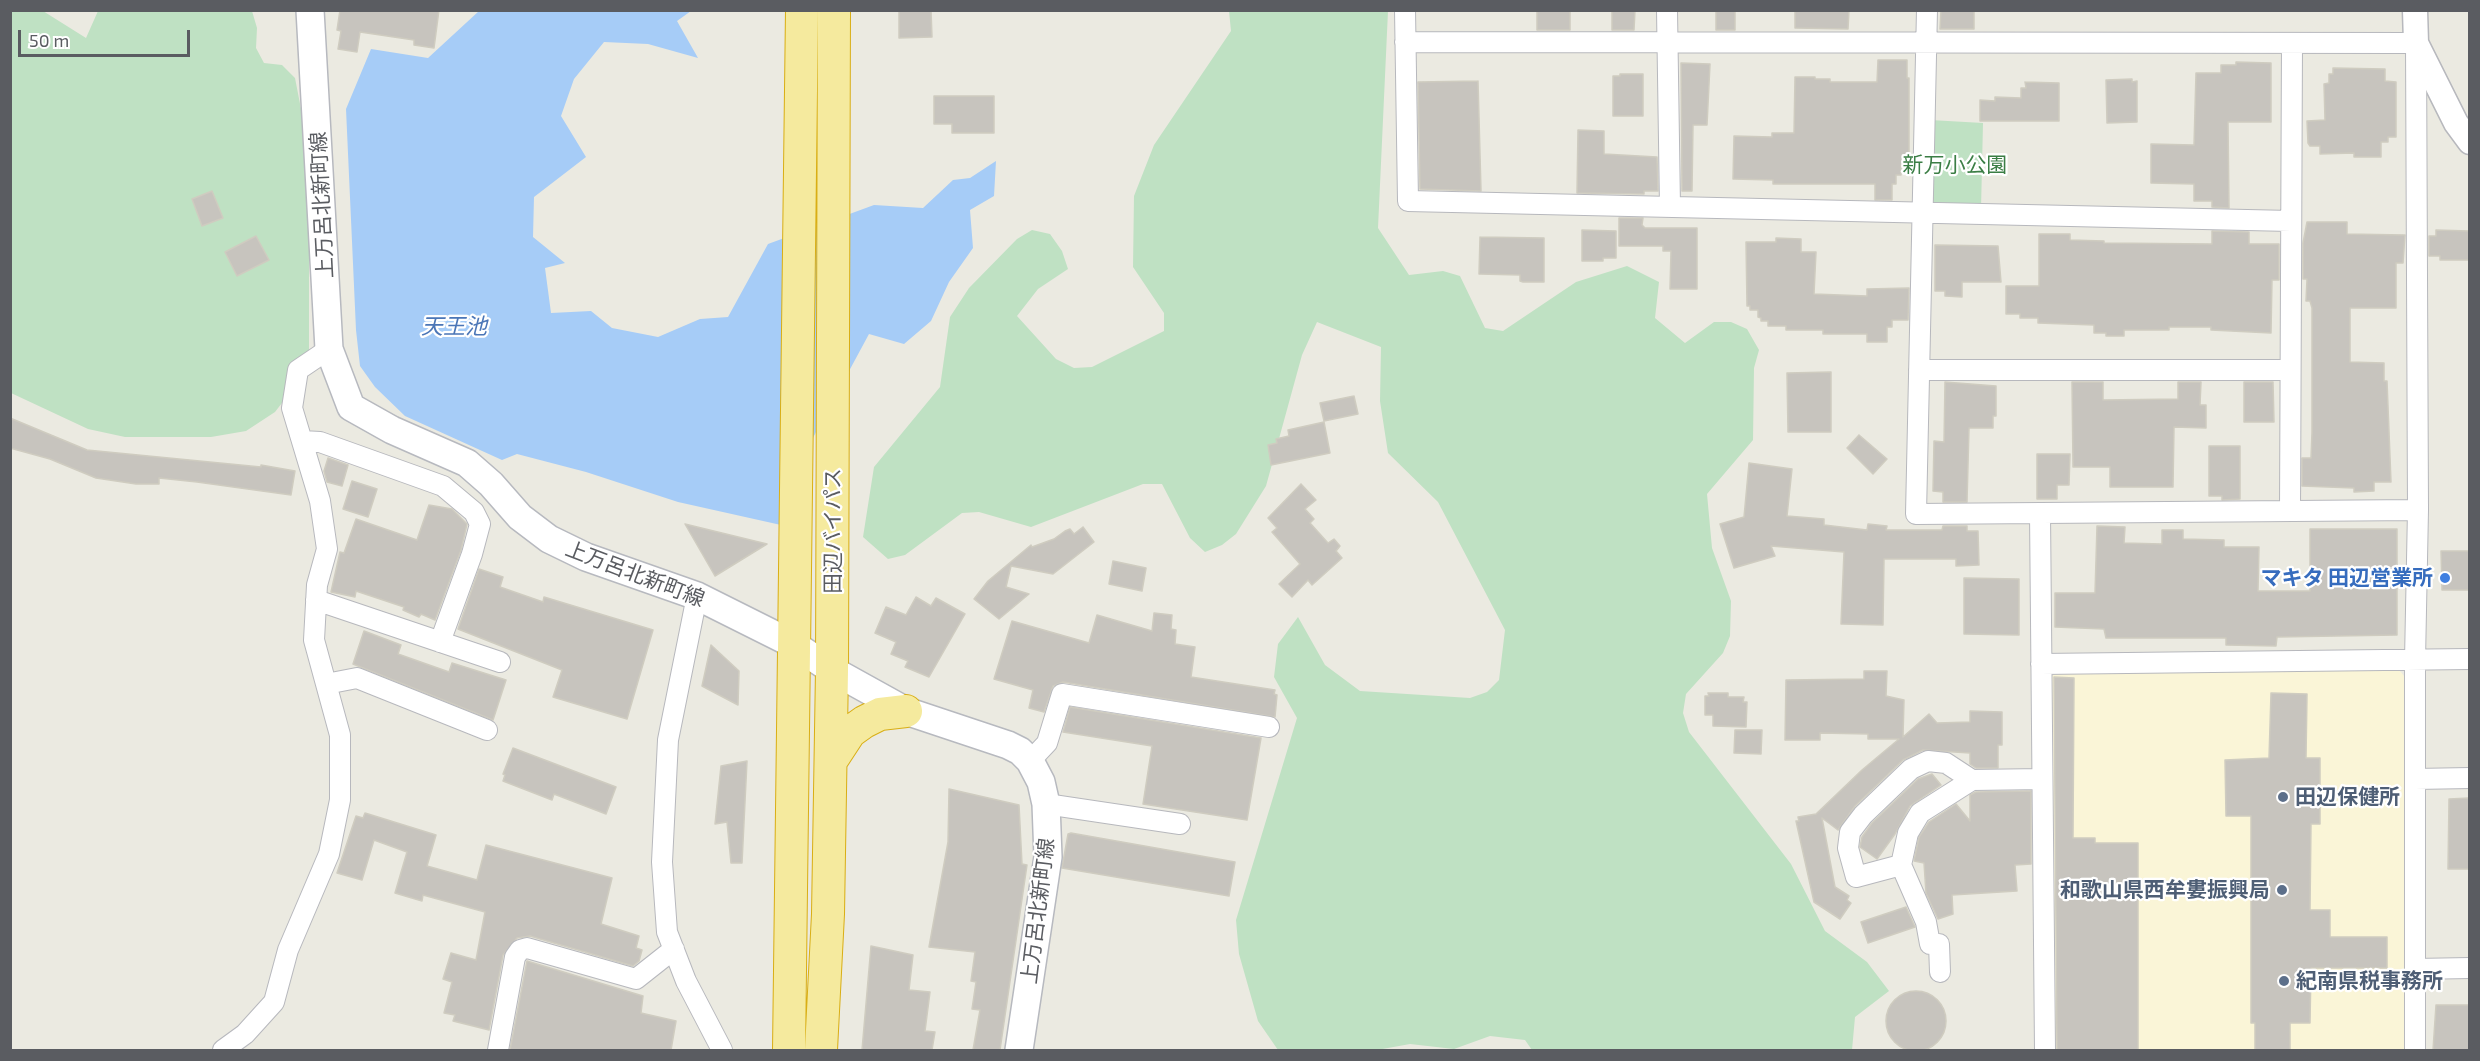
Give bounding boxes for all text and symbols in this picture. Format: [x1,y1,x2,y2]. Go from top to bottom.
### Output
scale bar [21,18,194,56]
text: 50 m [29,29,69,51]
street label: 上万呂北新町線 [306,131,338,279]
park label: 新万小公園 [1903,152,2007,178]
water label: 天王池 [421,314,487,340]
street label: 田辺バイパス [820,468,846,594]
street label: 上万呂北新町線 [562,536,708,612]
place label: マキタ 田辺営業所 [2260,565,2433,591]
marker: マキタ 田辺営業所 [2438,571,2452,585]
place label: 田辺保健所 [2295,784,2400,810]
marker: 田辺保健所 [2276,790,2290,804]
street label: 上万呂北新町線 [1017,837,1059,985]
place label: 和歌山県西牟婁振興局 [2060,877,2270,903]
marker: 和歌山県西牟婁振興局 [2275,883,2289,897]
place label: 紀南県税事務所 [2296,968,2443,994]
marker: 紀南県税事務所 [2277,974,2291,988]

